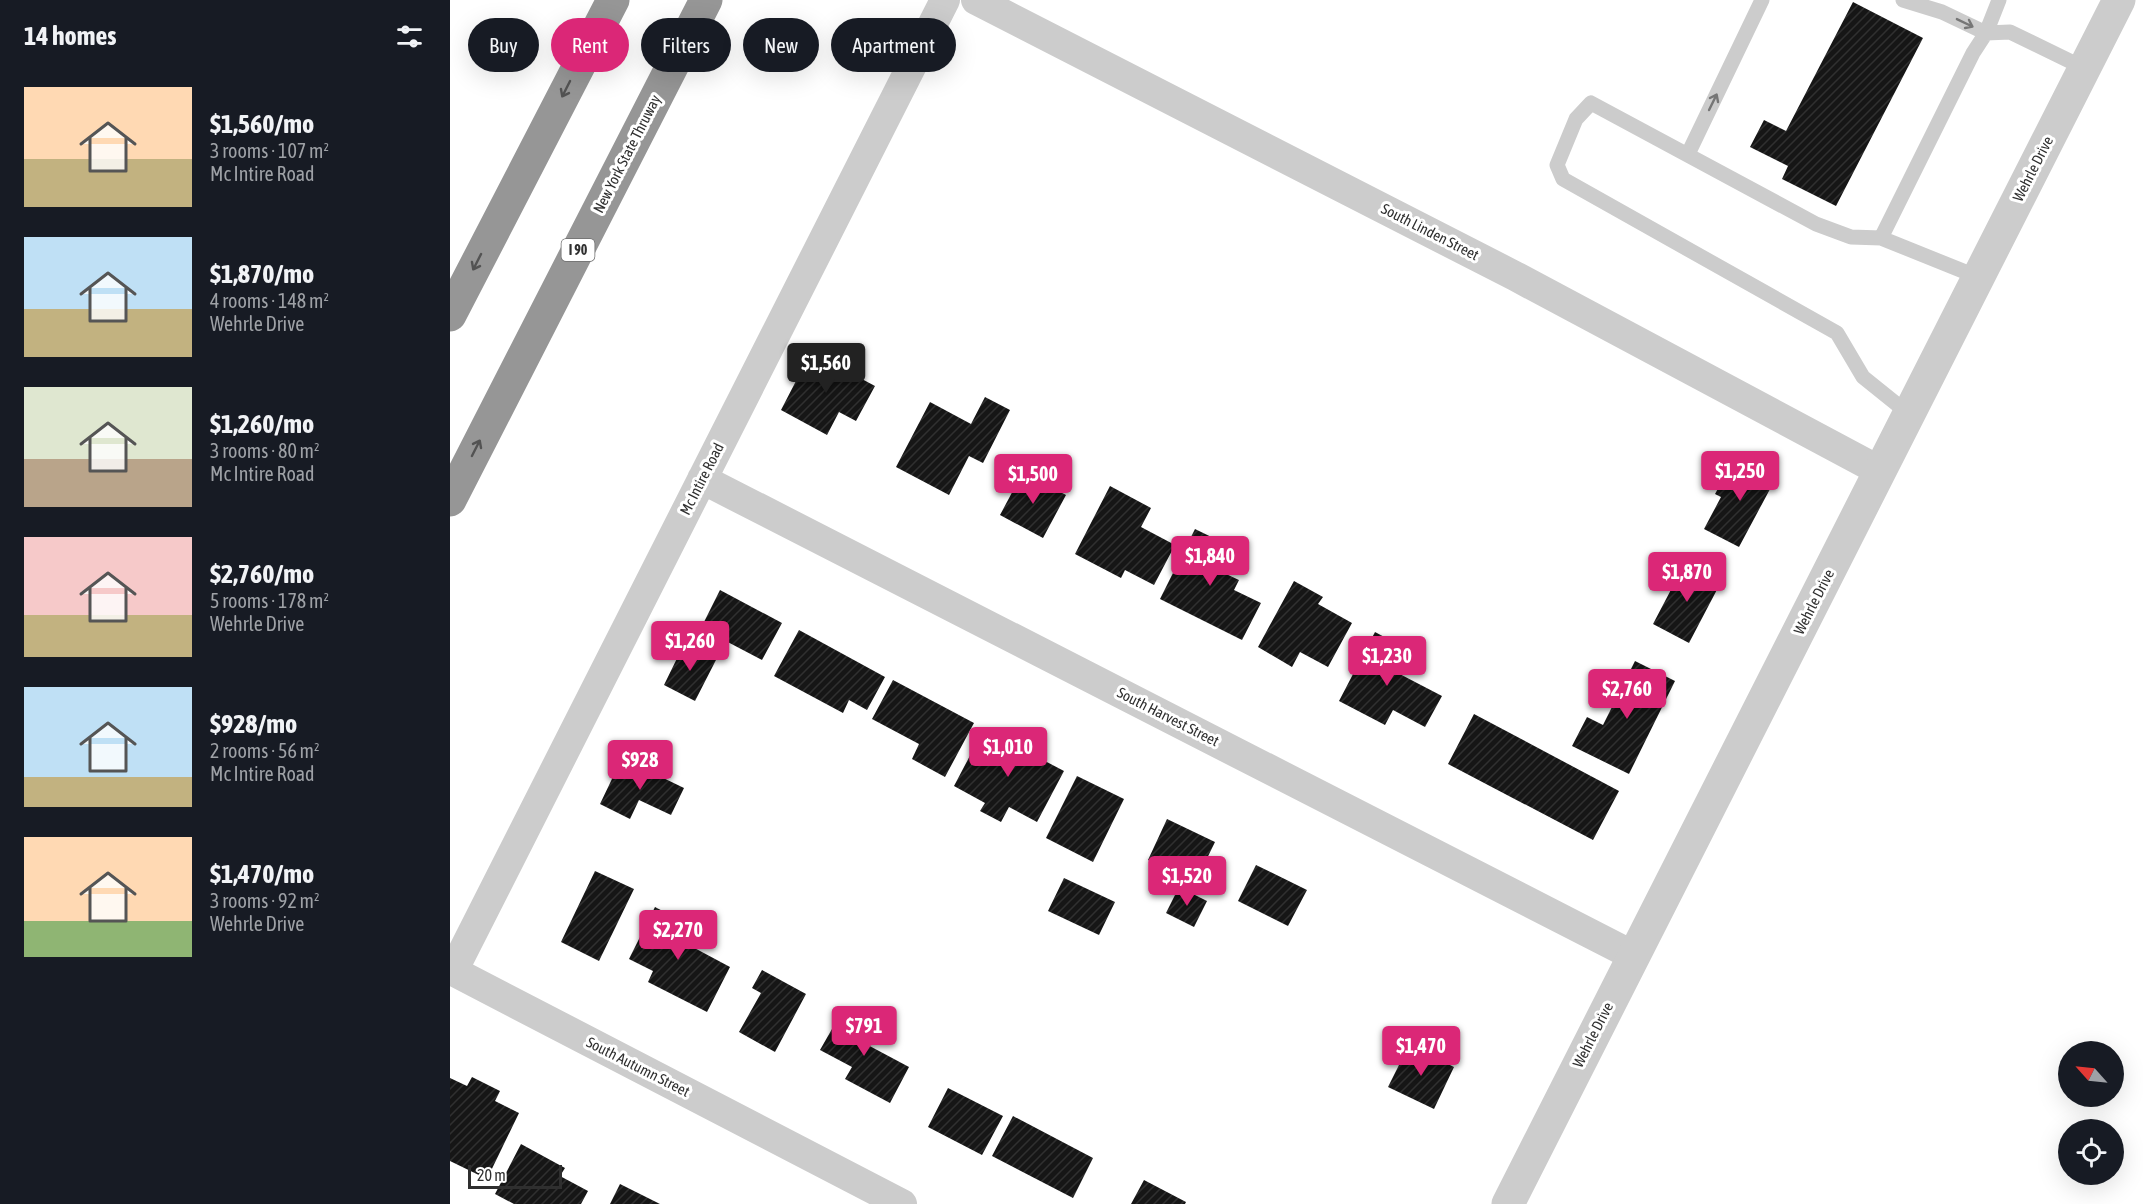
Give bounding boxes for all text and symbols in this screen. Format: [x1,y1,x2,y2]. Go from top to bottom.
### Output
one-way arrow [1955,17,1973,29]
chip: Buy [468,18,539,72]
chip: Rent [551,18,629,72]
chip: Filters [641,18,731,72]
chip: New [743,18,819,72]
chip: Apartment [831,18,956,72]
icon: filters [393,20,426,53]
text: 14 homes [24,21,117,51]
one-way arrow [560,80,572,98]
street label: New York State Thruway [589,92,664,216]
one-way arrow [1708,93,1719,111]
text: $1,560/mo [210,109,314,139]
icon: home [72,111,144,183]
street label: Wehrle Drive [2009,133,2056,204]
text: 3 rooms · 107 m² [210,139,329,162]
text: Mc Intire Road [210,162,315,185]
street label: South Linden Street [1379,200,1482,263]
road number: I 90 [562,239,594,261]
one-way arrow [471,253,482,271]
text: $1,870/mo [210,259,314,289]
icon: home [72,261,144,333]
text: 4 rooms · 148 m² [210,289,329,312]
text: Wehrle Drive [210,312,304,335]
pin: $1,560 [777,343,875,394]
text: $1,560 [801,351,851,374]
text: $1,260/mo [210,409,314,439]
icon: home [72,411,144,483]
text: 3 rooms · 80 m² [210,439,320,462]
one-way arrow [471,439,483,457]
street label: Mc Intire Road [676,440,727,518]
pin: $1,250 [1691,451,1789,502]
pin: $1,500 [984,454,1082,505]
text: $1,250 [1715,459,1765,482]
text: Mc Intire Road [210,462,315,485]
text: $1,500 [1008,462,1058,485]
pin: $1,840 [1161,536,1259,587]
text: $1,840 [1185,544,1235,567]
pin: $1,870 [1638,552,1736,603]
text: $2,760/mo [210,559,314,589]
text: $1,870 [1662,560,1712,583]
icon: home [72,561,144,633]
street label: Wehrle Drive [1790,566,1837,637]
text: 5 rooms · 178 m² [210,589,329,612]
text: Wehrle Drive [210,612,304,635]
pin: $1,260 [641,621,739,672]
text: $1,260 [665,629,715,652]
pin: $1,230 [1338,636,1436,687]
text: $1,230 [1362,644,1412,667]
pin: $2,760 [1578,669,1676,720]
text: $2,760 [1602,677,1652,700]
street label: South Harvest Street [1115,684,1222,750]
text: $928/mo [210,709,297,739]
icon: home [72,711,144,783]
pin: $1,010 [959,727,1057,778]
text: $1,010 [983,735,1033,758]
text: 2 rooms · 56 m² [210,739,320,762]
pin: $928 [604,740,676,791]
text: $928 [622,748,658,771]
text: Mc Intire Road [210,762,315,785]
pin: $1,520 [1138,856,1236,907]
text: $1,470/mo [210,859,314,889]
icon: home [72,861,144,933]
text: $1,520 [1162,864,1212,887]
text: 3 rooms · 92 m² [210,889,320,912]
pin: $2,270 [629,910,727,961]
text: Wehrle Drive [210,912,304,935]
text: $2,270 [653,918,703,941]
street label: Wehrle Drive [1569,999,1616,1070]
pin: $791 [828,1006,900,1057]
text: $791 [846,1014,882,1037]
pin: $1,470 [1372,1026,1470,1077]
street label: South Autumn Street [584,1033,693,1100]
text: $1,470 [1396,1034,1446,1057]
north arrow [2058,1041,2124,1107]
map controls [2058,1041,2124,1185]
button: locate [2058,1119,2124,1185]
scale bar [468,1162,562,1190]
text: 20 m [477,1166,506,1184]

